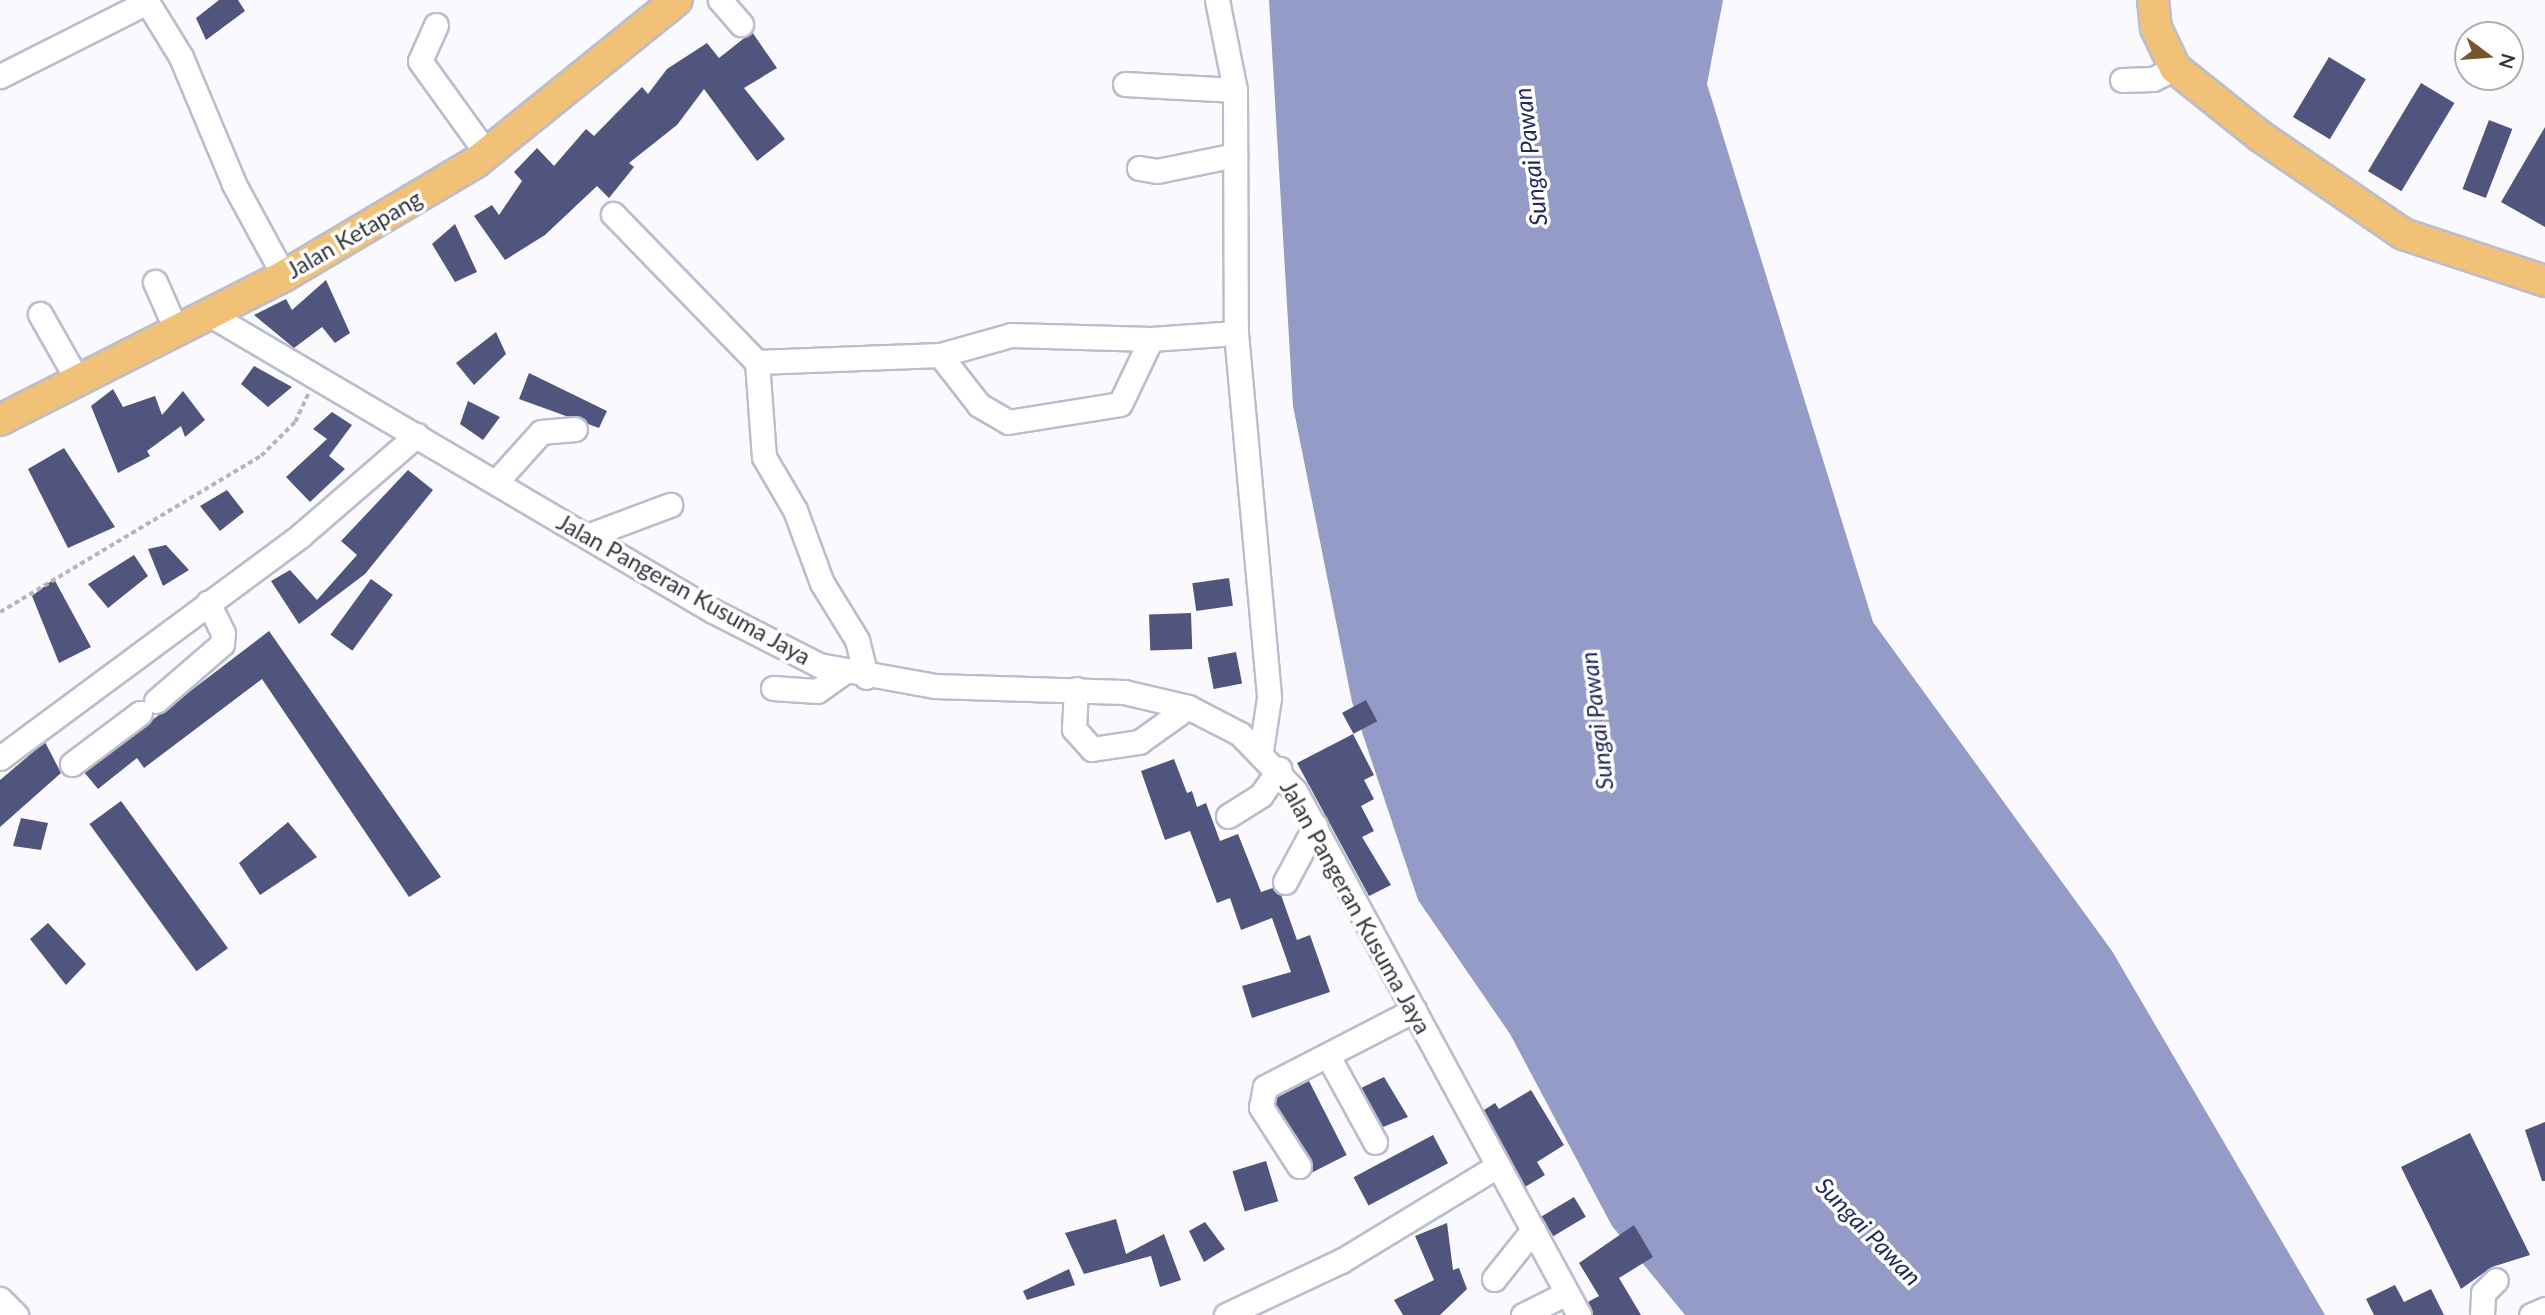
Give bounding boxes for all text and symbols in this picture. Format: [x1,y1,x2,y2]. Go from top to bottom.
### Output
north arrow [2454,21,2524,91]
text: N [2495,51,2521,72]
water label: Sungai Pawan [1507,86,1553,228]
street label: Jalan Ketapang [282,184,426,284]
street label: Jalan Pangeran Kusuma Jaya [552,508,816,670]
water label: Sungai Pawan [1573,650,1619,792]
street label: Jalan Pangeran Kusuma Jaya [1275,775,1437,1039]
water label: Sungai Pawan [1810,1171,1928,1291]

